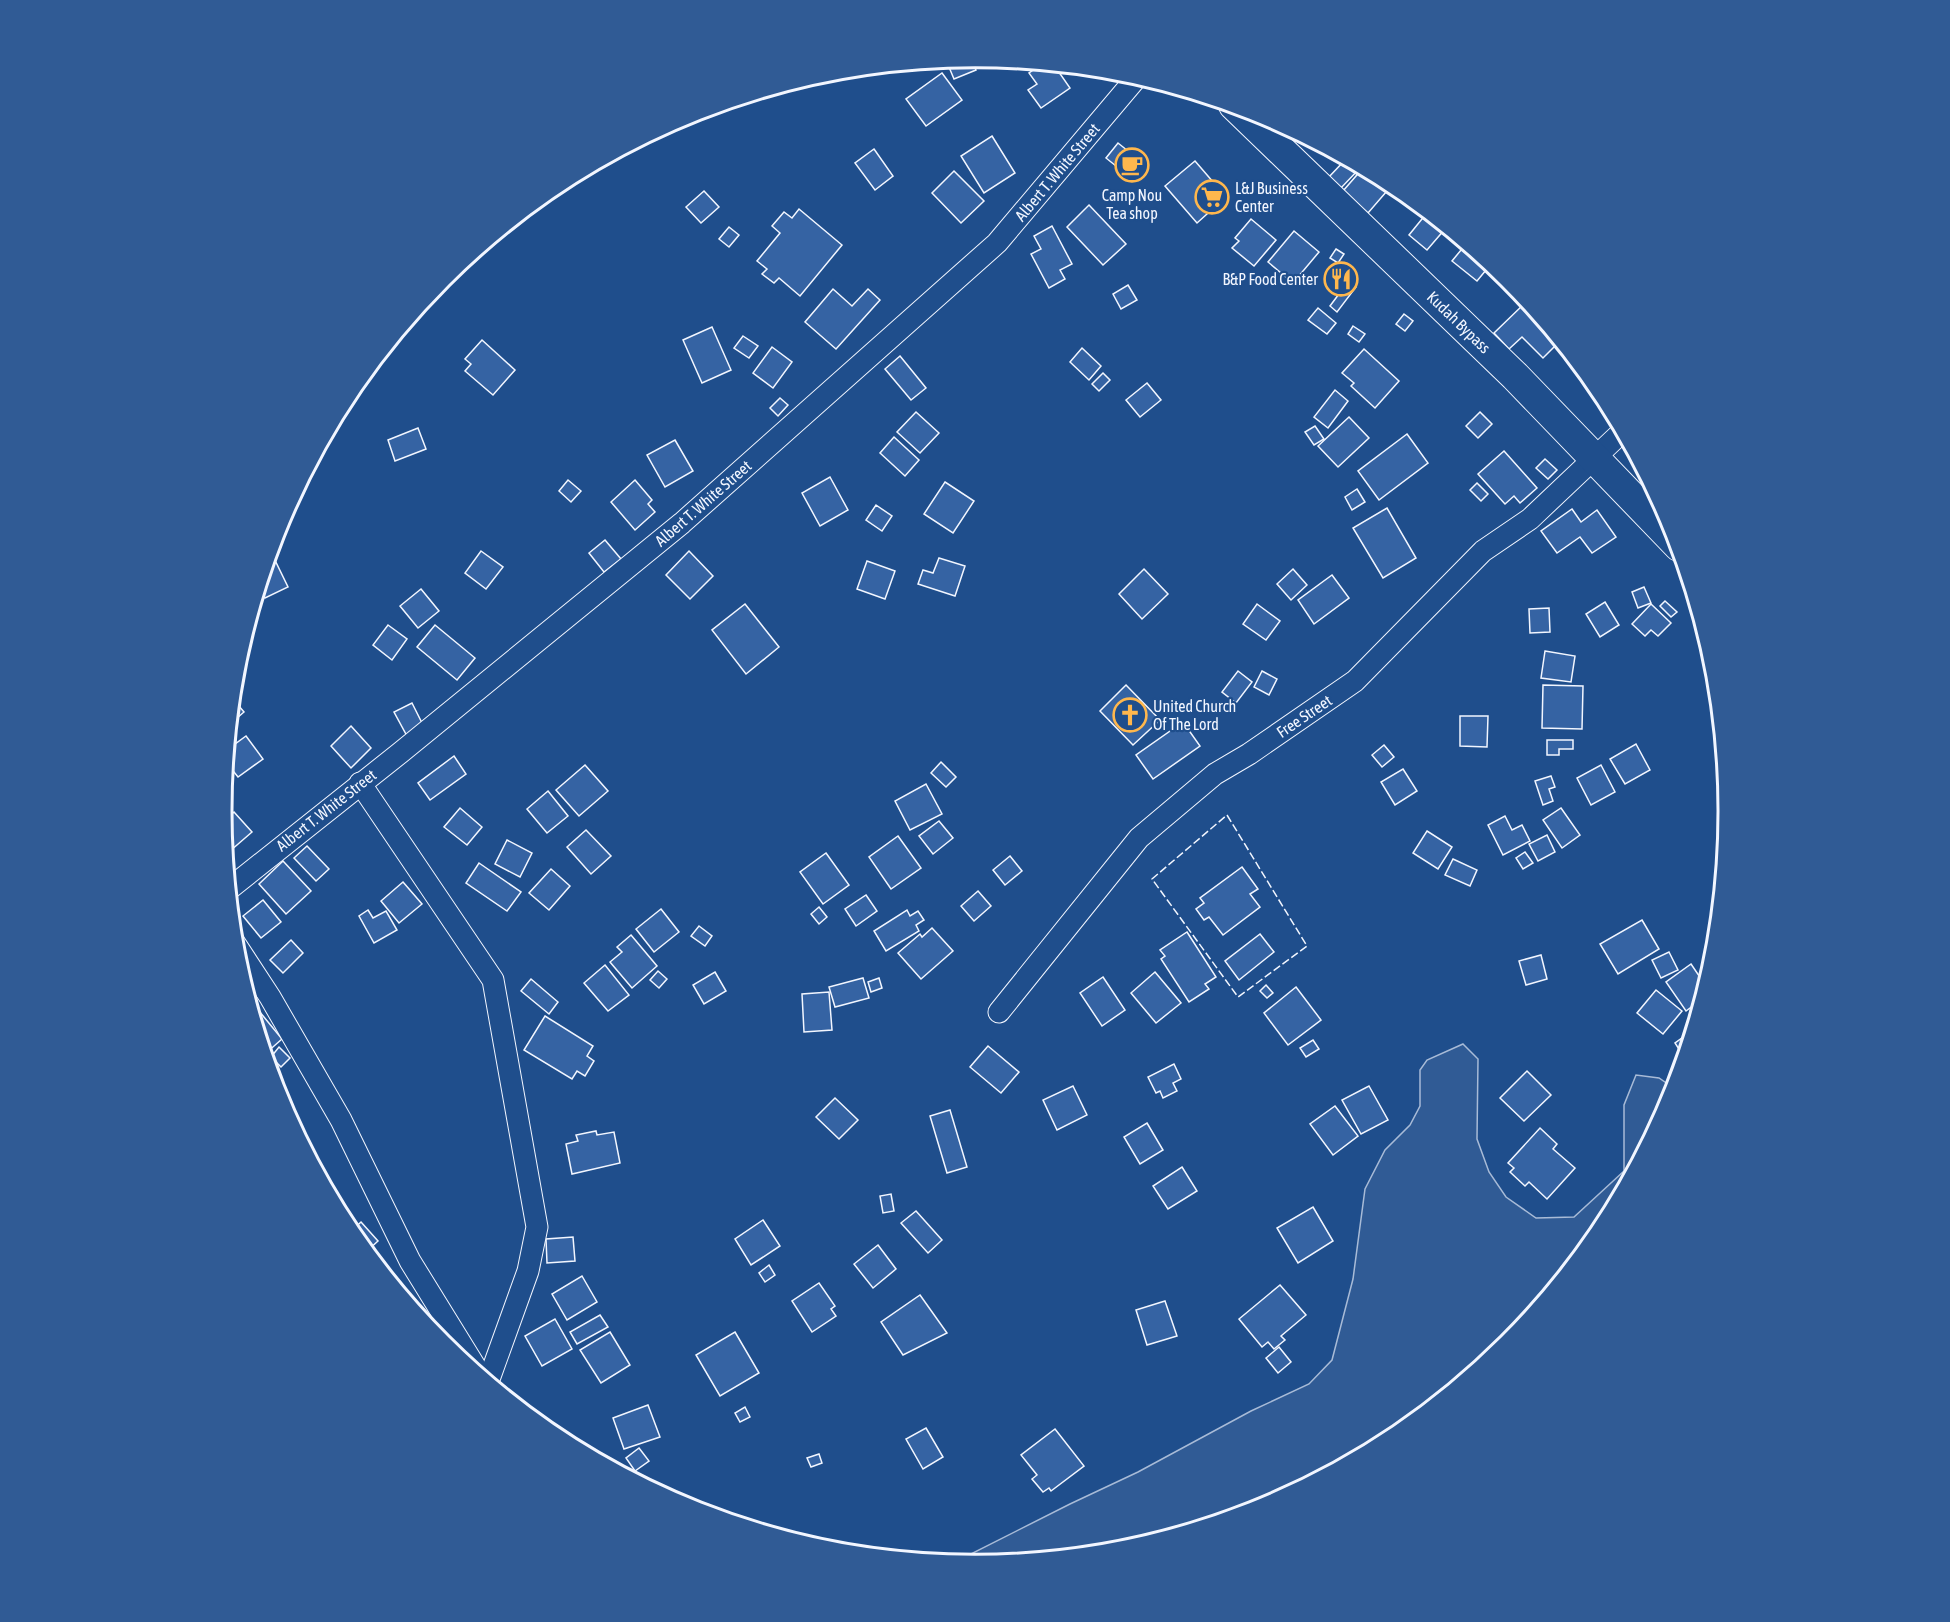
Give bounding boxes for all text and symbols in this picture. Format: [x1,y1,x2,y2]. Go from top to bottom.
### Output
street label: Albert T. White Street [1011,119,1103,224]
cafe icon: Camp Nou Tea shop [1114,147,1150,183]
supermarket icon: L&J Business Center [1194,179,1230,215]
place label: L&J Business Center [1235,179,1308,215]
place label: Camp Nou Tea shop [1102,186,1162,223]
restaurant icon: B&P Food Center [1323,261,1359,297]
place label: B&P Food Center [1222,270,1318,288]
street label: Kudah Bypass [1423,287,1495,358]
street label: Albert T. White Street [651,456,755,550]
street label: Free Street [1273,691,1335,741]
church icon: United Church Of The Lord [1112,697,1148,733]
place label: United Church Of The Lord [1153,697,1236,733]
street label: Albert T. White Street [273,765,380,855]

